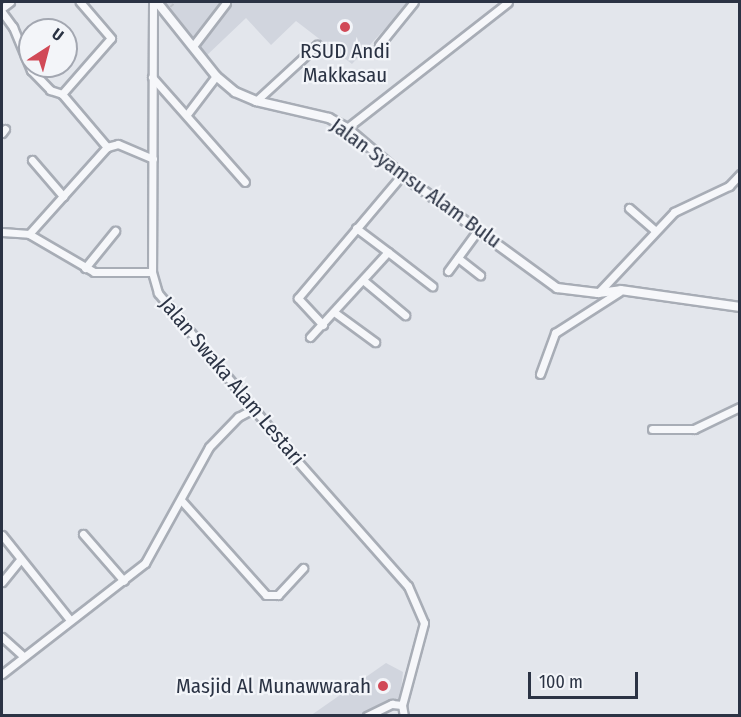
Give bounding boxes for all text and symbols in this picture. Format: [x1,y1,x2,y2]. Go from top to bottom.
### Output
north arrow [18,18,78,78]
marker: RSUD Andi Makkasau [336,18,354,36]
text: U [48,24,67,45]
place label: RSUD Andi Makkasau [300,38,390,88]
street label: Jalan Syamsu Alam Bulu [326,113,506,253]
street label: Jalan Swaka Alam Lestari [154,292,310,470]
scale bar [531,660,640,698]
text: 100 m [539,671,583,693]
place label: Masjid Al Munawwarah [176,673,371,699]
marker: Masjid Al Munawwarah [376,679,390,693]

